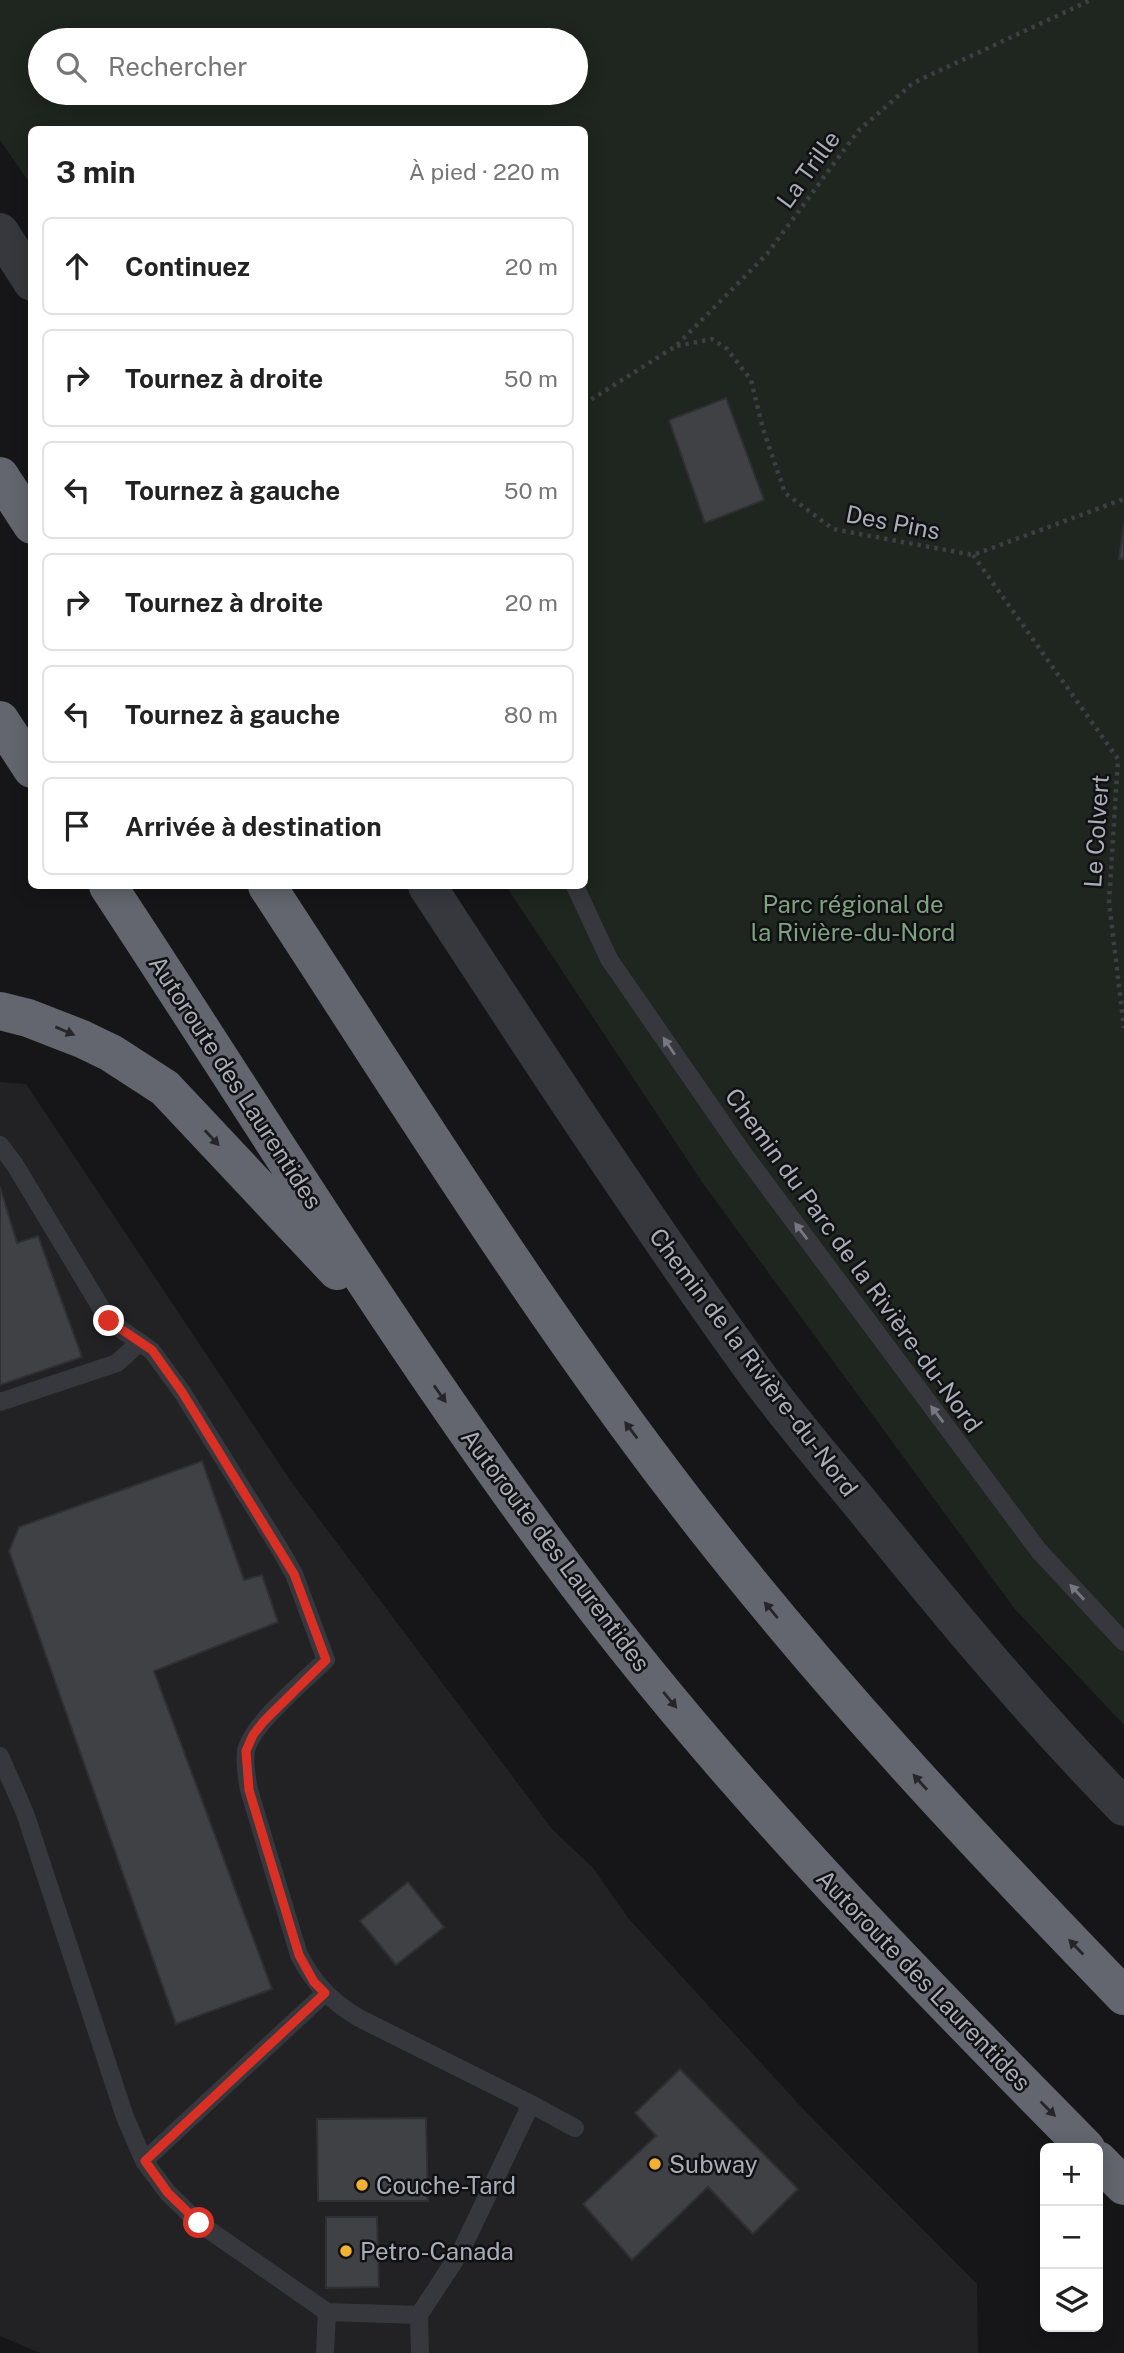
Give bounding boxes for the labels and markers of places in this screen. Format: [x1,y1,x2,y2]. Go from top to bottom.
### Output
place label: Subway [669,2150,758,2178]
marker: Subway [647,2156,663,2172]
place label: Couche-Tard [376,2171,516,2199]
marker: Couche-Tard [354,2177,370,2193]
place label: Petro-Canada [360,2237,514,2265]
marker: Petro-Canada [338,2243,354,2259]

